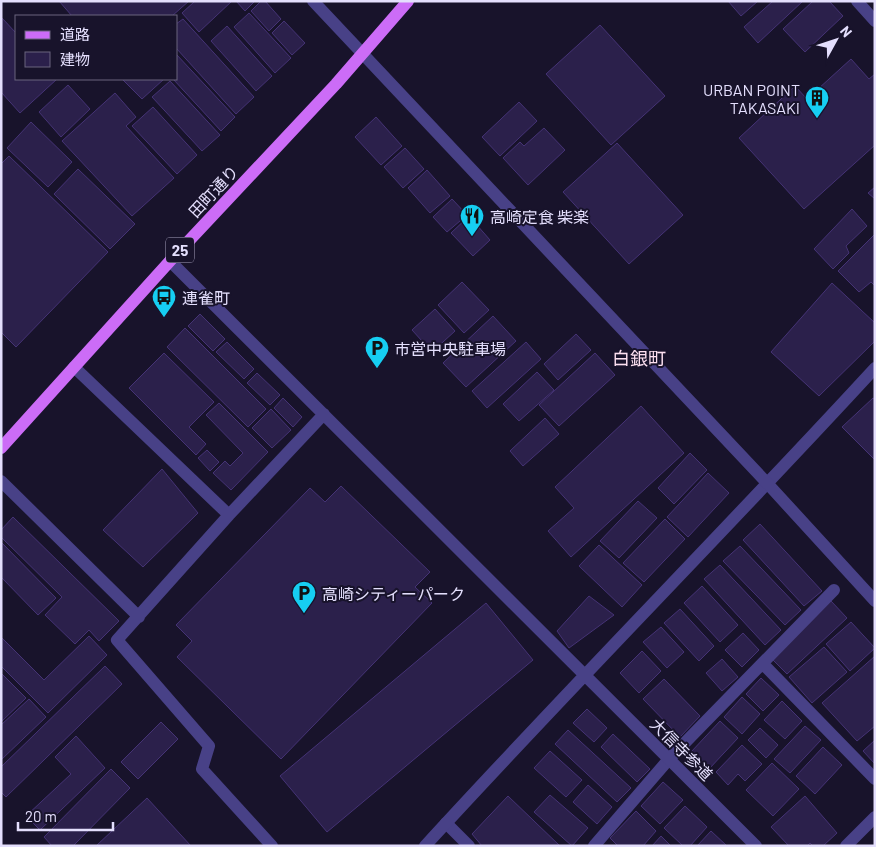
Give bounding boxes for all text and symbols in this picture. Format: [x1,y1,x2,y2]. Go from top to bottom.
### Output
legend [15,15,178,80]
north arrow [811,15,861,65]
text: N [837,22,856,40]
text: 道路 [60,25,90,43]
text: 建物 [60,50,90,68]
place label: URBAN POINT TAKASAKI [703,80,800,117]
building icon: URBAN POINT TAKASAKI [804,85,830,119]
street label: 田町通り [184,161,242,221]
restaurant icon: 高崎定食 柴楽 [459,203,485,237]
place label: 高崎定食 柴楽 [490,207,589,226]
road number: 25 [166,238,194,262]
bus stop icon: 連雀町 [151,284,177,318]
place label: 連雀町 [182,288,230,307]
parking icon: 市営中央駐車場 [364,335,390,369]
place label: 市営中央駐車場 [394,339,506,358]
district label: 白銀町 [612,347,666,369]
parking icon: 高崎シティーパーク [291,580,317,614]
place label: 高崎シティーパーク [322,584,465,603]
street label: 大信寺参道 [647,714,717,784]
scale bar [18,800,112,832]
text: 20 m [25,807,57,825]

